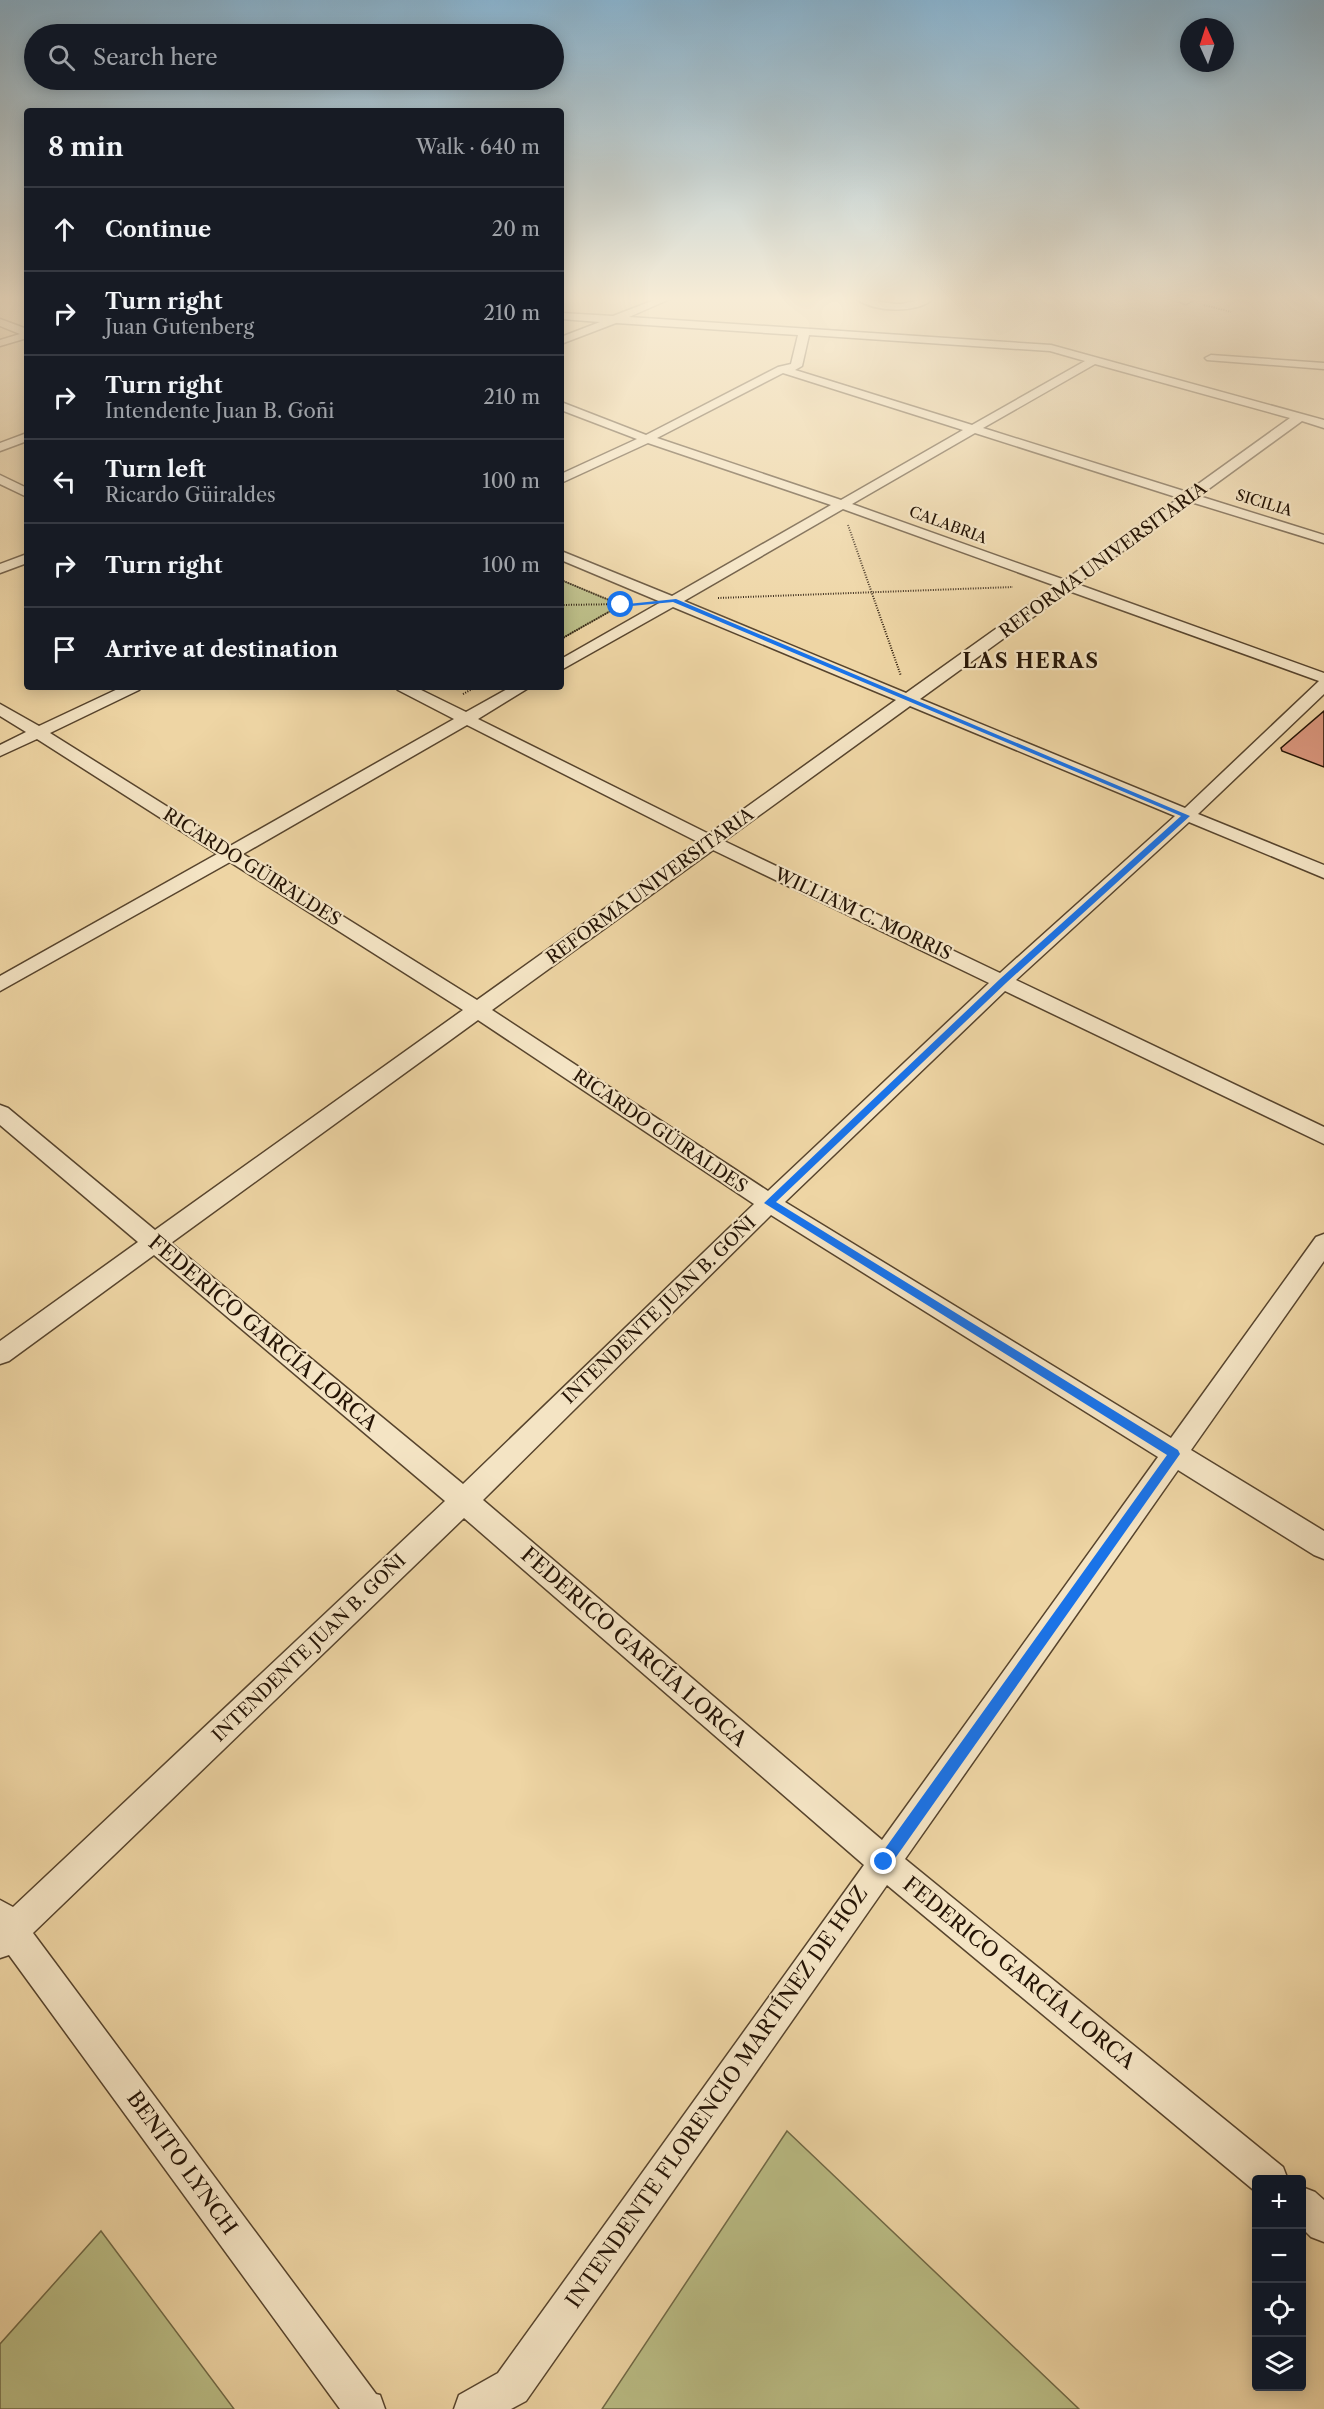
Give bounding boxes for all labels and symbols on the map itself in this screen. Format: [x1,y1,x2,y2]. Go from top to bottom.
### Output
north arrow [1180,18,1234,72]
street label: REFORMA UNIVERSITARIA [995,477,1212,643]
street label: SICILIA [1233,485,1296,520]
street label: CALABRIA [907,502,991,548]
route start [607,591,633,617]
district label: LAS HERAS [963,649,1100,673]
street label: RICARDO GÜIRALDES [159,802,346,931]
street label: REFORMA UNIVERSITARIA [542,803,759,969]
street label: WILLIAM C. MORRIS [770,863,955,965]
street label: RICARDO GÜIRALDES [569,1064,752,1198]
street label: INTENDENTE JUAN B. GOÑI [556,1210,760,1408]
street label: FEDERICO GARCÍA LORCA [144,1229,383,1436]
street label: FEDERICO GARCÍA LORCA [516,1542,753,1752]
street label: INTENDENTE JUAN B. GOÑI [206,1548,410,1746]
route end [870,1848,896,1874]
street label: FEDERICO GARCÍA LORCA [898,1871,1141,2074]
street label: INTENDENTE FLORENCIO MARTÍNEZ DE HOZ [560,1881,873,2312]
street label: BENITO LYNCH [122,2086,243,2239]

